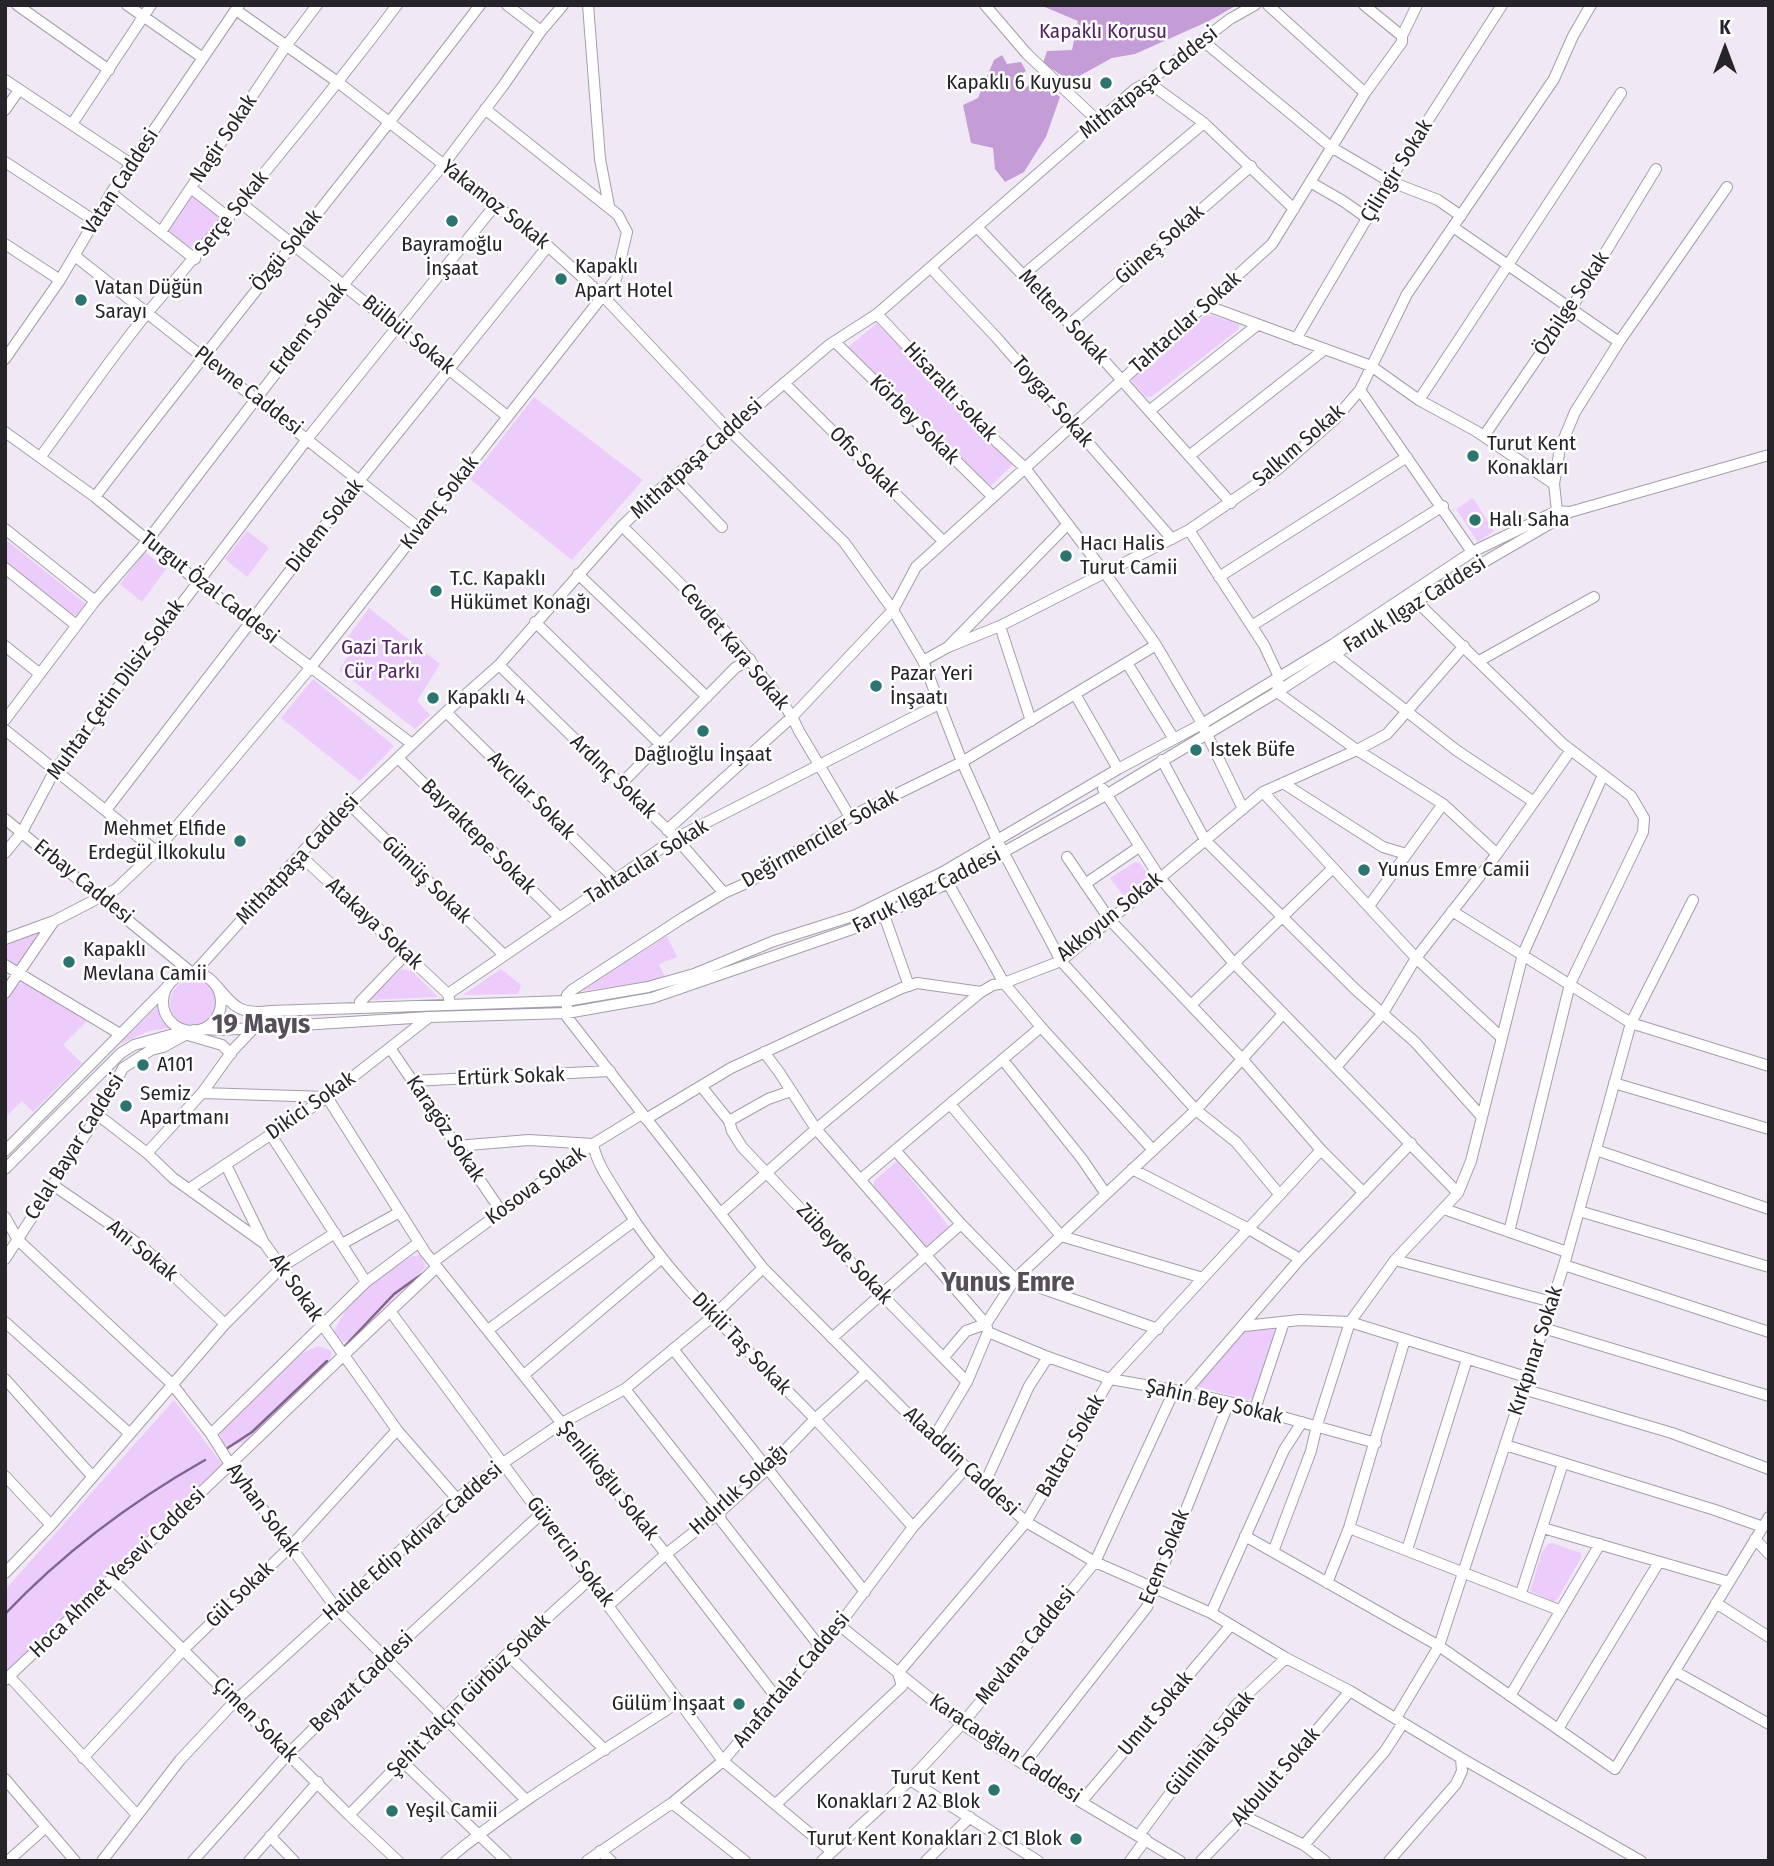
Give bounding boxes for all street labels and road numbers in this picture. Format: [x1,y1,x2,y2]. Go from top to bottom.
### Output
street label: Mithatpaşa Caddesi [1075,21,1223,145]
street label: Nagir Sokak [185,90,263,188]
street label: Çilingir Sokak [1356,115,1438,227]
street label: Vatan Caddesi [77,124,165,240]
street label: Yakamoz Sokak [436,155,554,255]
street label: Serçe Sokak [190,166,274,262]
street label: Güneş Sokak [1110,200,1210,290]
street label: Özgü Sokak [246,205,328,297]
street label: Özbilge Sokak [1529,247,1615,361]
street label: Meltem Sokak [1013,265,1113,369]
street label: Tahtacılar Sokak [1125,267,1247,379]
street label: Erdem Sokak [265,278,353,380]
street label: Bülbül Sokak [357,290,459,380]
street label: Hisaraltı sokak [898,337,1002,447]
street label: Plevne Caddesi [189,341,307,441]
street label: Toygar Sokak [1006,352,1098,452]
street label: Körbey Sokak [864,370,964,470]
street label: Mithatpaşa Caddesi [626,393,768,525]
street label: Salkım Sokak [1248,399,1350,493]
street label: Ofis Sokak [824,422,904,502]
street label: Kıvanç Sokak [396,451,484,555]
street label: Didem Sokak [281,474,369,578]
street label: Turgut Özal Caddesi [135,526,283,650]
street label: Faruk Ilgaz Caddesi [1339,551,1491,659]
street label: Cevdet Kara Sokak [674,579,794,715]
street label: Muhtar Çetin Dilsiz Sokak [42,595,190,785]
street label: Ardınç Sokak [565,730,661,824]
street label: Avcılar Sokak [482,747,580,845]
street label: Bayraktepe Sokak [415,774,541,900]
street label: Değirmenciler Sokak [737,784,903,894]
street label: Mithatpaşa Caddesi [231,790,365,930]
street label: Tahtacılar Sokak [581,814,713,910]
street label: Gümüş Sokak [376,831,476,929]
street label: Erbay Caddesi [28,834,138,930]
street label: Faruk Ilgaz Caddesi [849,843,1005,939]
street label: Akkoyun Sokak [1052,867,1168,967]
street label: Atakaya Sokak [320,873,428,975]
street label: Ertürk Sokak [457,1063,565,1091]
street label: Dikici Sokak [262,1066,360,1146]
street label: Celal Bayar Caddesi [20,1069,130,1225]
street label: Karagöz Sokak [400,1071,490,1187]
street label: Kosova Sokak [481,1141,591,1231]
street label: Zübeyde Sokak [791,1198,897,1310]
street label: Anı Sokak [102,1215,182,1287]
street label: Ak Sokak [264,1249,328,1327]
street label: Kırkpınar Sokak [1503,1283,1569,1419]
street label: Dikili Taş Sokak [686,1288,796,1400]
street label: Şahin Bey Sokak [1143,1374,1285,1430]
street label: Baltacı Sokak [1032,1390,1110,1502]
street label: Alaaddin Caddesi [898,1402,1024,1522]
street label: Şenlikoğlu Sokak [552,1416,664,1546]
street label: Hıdırlık Sokağı [685,1439,793,1541]
street label: Halide Edip Adıvar Caddesi [318,1457,508,1627]
street label: Ayhan Sokak [221,1459,305,1561]
street label: Hoca Ahmet Yesevi Caddesi [25,1482,211,1664]
street label: Güvercin Sokak [521,1492,619,1612]
street label: Ecem Sokak [1134,1506,1196,1608]
street label: Gül Sokak [201,1557,279,1633]
street label: Mevlana Caddesi [971,1582,1081,1710]
street label: Anafartalar Caddesi [728,1607,856,1753]
street label: Şehit Yalçın Gürbüz Sokak [382,1609,556,1783]
street label: Beyazıt Caddesi [305,1626,419,1738]
street label: Umut Sokak [1113,1667,1199,1761]
street label: Çimen Sokak [207,1672,303,1768]
street label: Gülnihal Sokak [1160,1687,1260,1801]
street label: Karacaoğlan Caddesi [924,1689,1086,1809]
street label: Akbulut Sokak [1226,1723,1326,1831]

